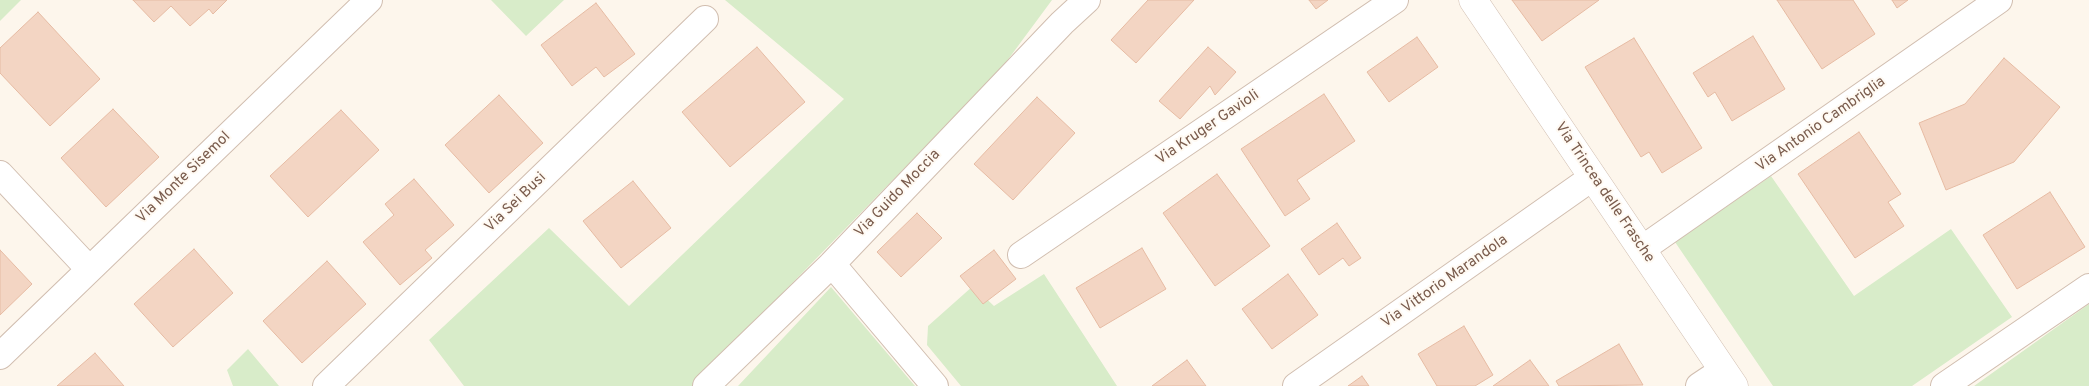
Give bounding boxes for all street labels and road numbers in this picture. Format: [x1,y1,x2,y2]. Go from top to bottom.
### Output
street label: Via Antonio Cambriglia [1753,73,1889,177]
street label: Via Kruger Gavioli [1153,87,1263,169]
street label: Via Trincea delle Frasche [1550,119,1658,267]
street label: Via Monte Sisemol [133,129,235,227]
street label: Via Guido Moccia [851,146,945,242]
street label: Via Sei Busi [482,169,550,237]
street label: Via Vittorio Marandola [1378,232,1512,332]

